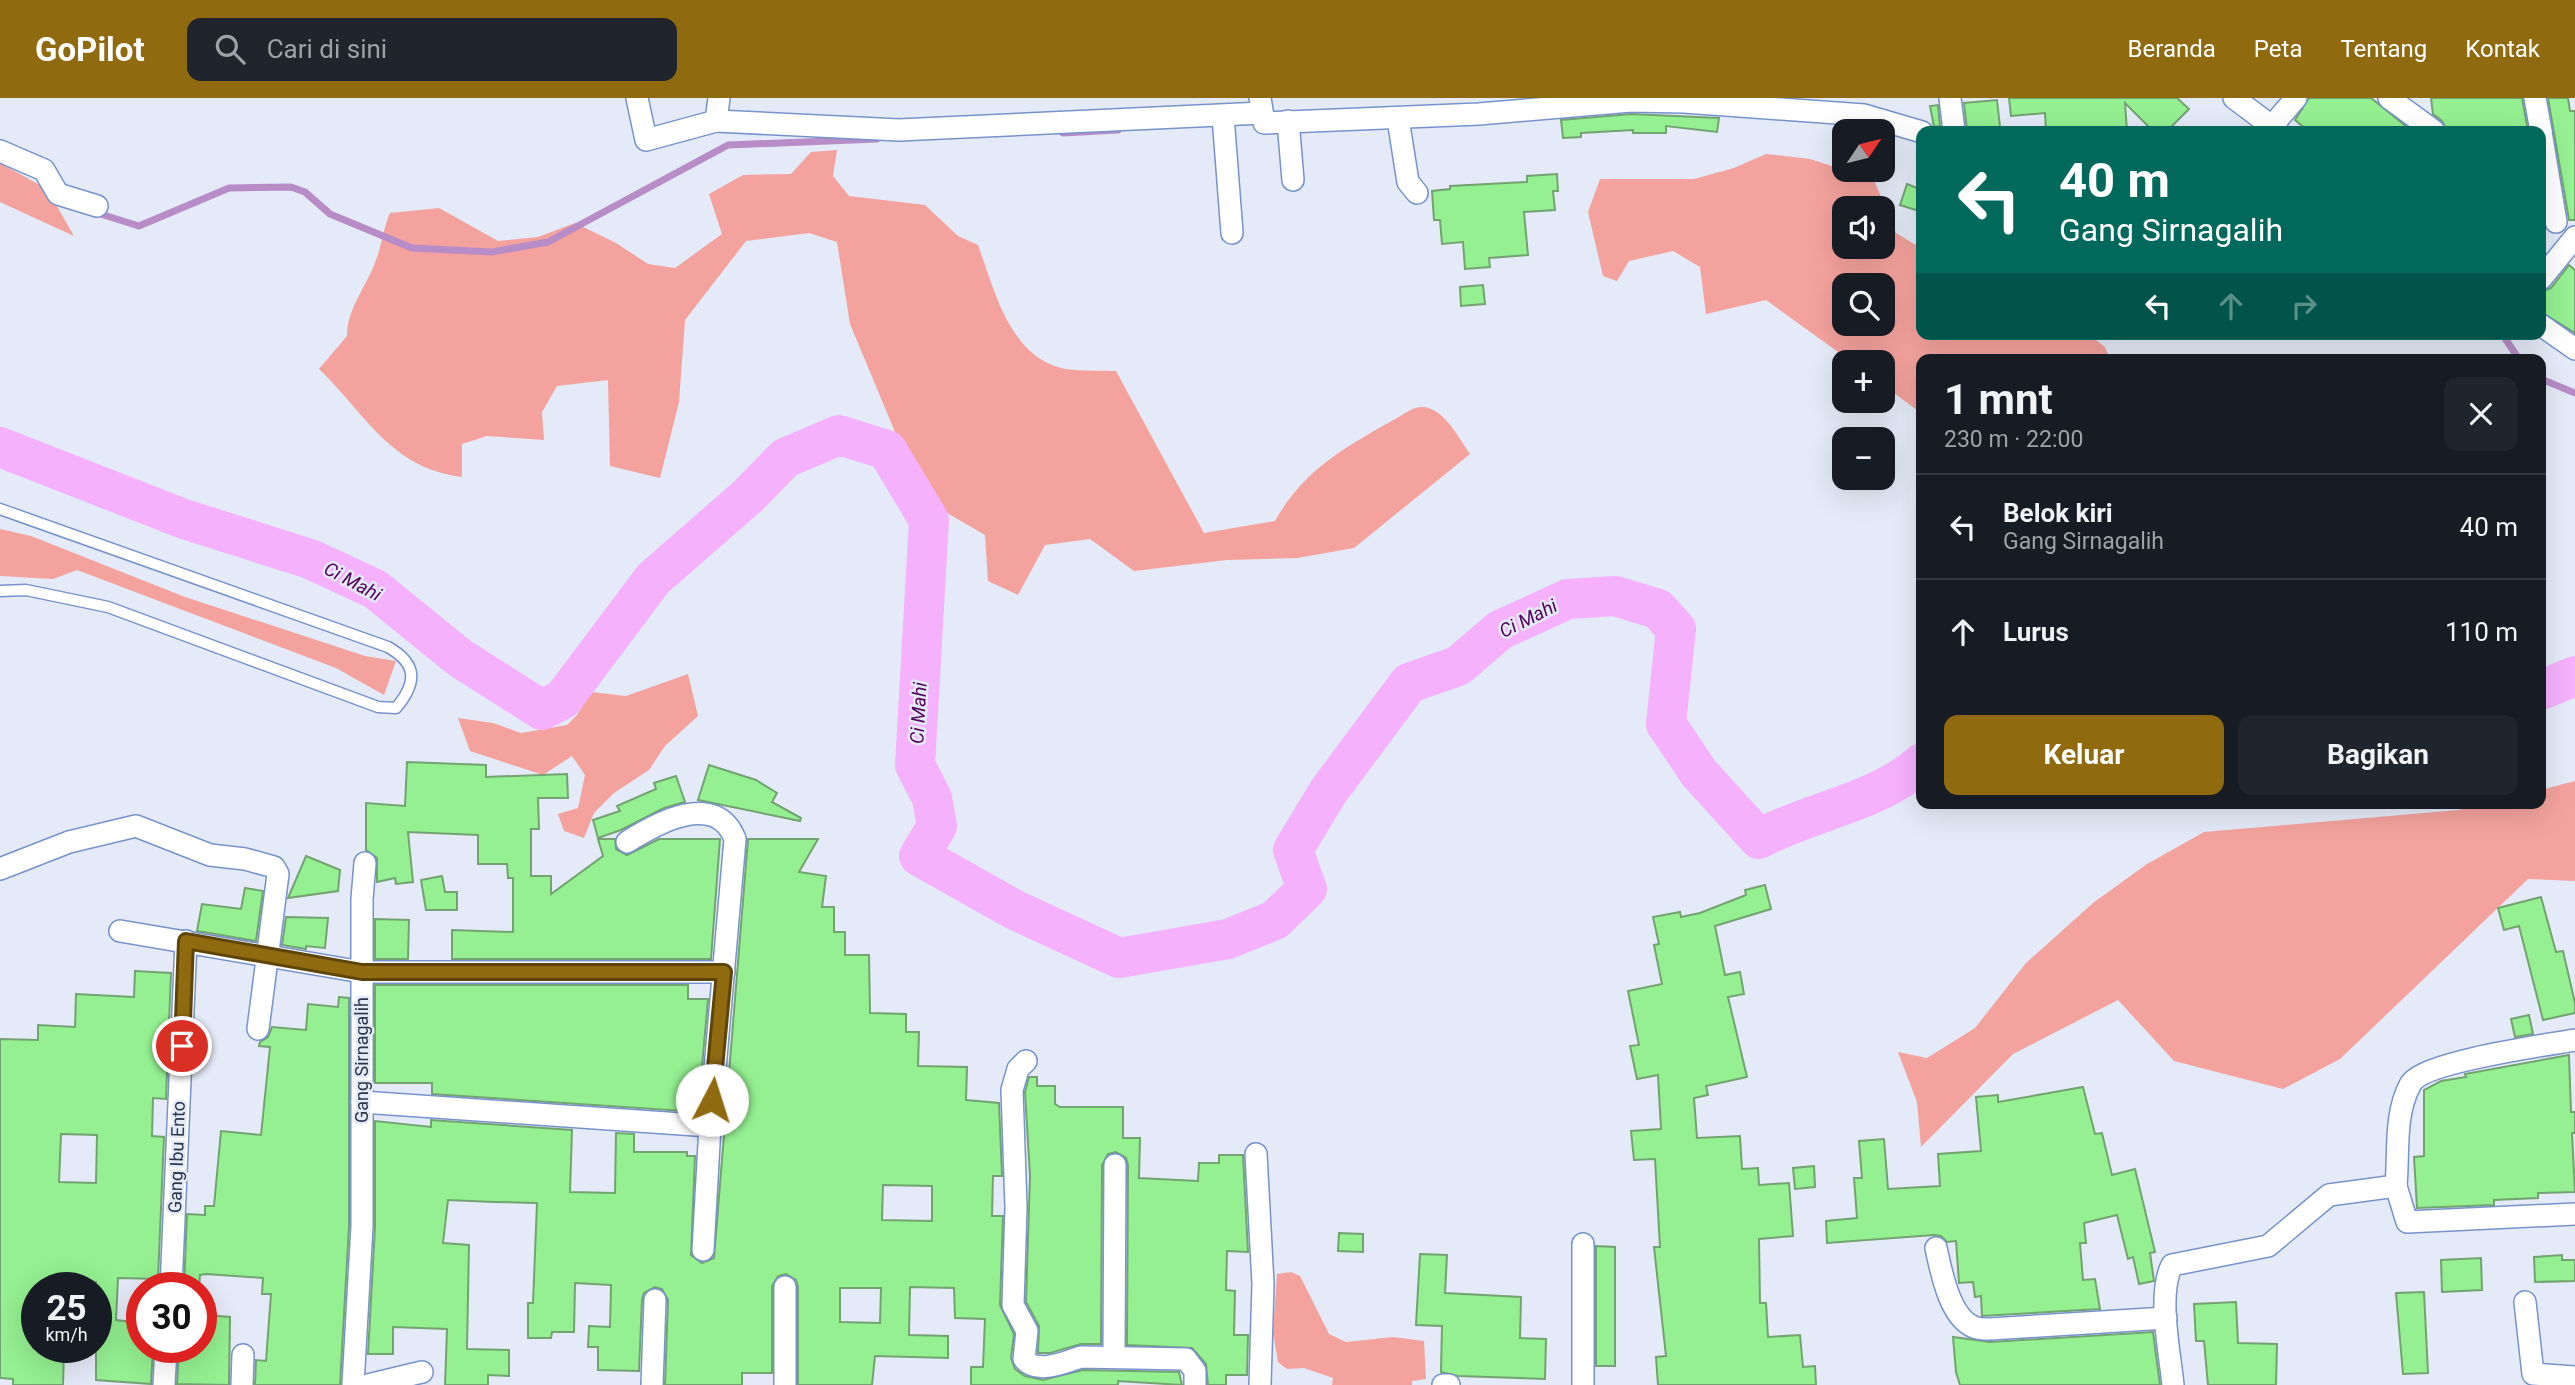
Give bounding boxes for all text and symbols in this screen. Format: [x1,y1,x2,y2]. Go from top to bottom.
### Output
search box [187,18,677,81]
text: GoPilot [35,30,145,69]
icon: search [211,30,249,68]
text: Cari di sini [267,34,387,64]
text: Beranda [2128,35,2216,63]
text: Peta [2254,35,2302,63]
text: Tentang [2340,35,2427,63]
text: Kontak [2465,35,2540,63]
north arrow [1832,119,1895,182]
map controls [1832,119,1895,490]
text: 40 m [2059,152,2170,209]
icon: left [1944,154,2035,245]
button: sound [1832,196,1895,259]
text: Gang Sirnagalih [2059,211,2283,249]
button: search [1832,273,1895,336]
icon: left [2139,287,2177,325]
icon: ahead [2212,287,2250,325]
icon: right [2285,287,2323,325]
button: + [1832,350,1895,413]
text: 1 mnt [1944,375,2053,424]
button: close [2444,377,2518,451]
text: 230 m · 22:00 [1944,426,2083,453]
button: − [1832,427,1895,490]
text: Belok kiri [2003,498,2113,528]
icon: left [1944,508,1982,546]
text: 40 m [2460,512,2518,542]
text: Gang Sirnagalih [2003,528,2164,555]
water label: Ci Mahi [320,557,386,606]
water label: Ci Mahi [1495,594,1561,643]
icon: ahead [1944,613,1982,651]
text: Lurus [2003,617,2069,647]
text: 110 m [2445,617,2518,647]
water label: Ci Mahi [905,681,932,745]
button: Keluar [1944,715,2224,795]
button: Bagikan [2238,715,2518,795]
street label: Gang Sirnagalih [351,997,372,1123]
pin [152,1016,212,1076]
icon: arrive [163,1027,201,1065]
position arrow [675,1063,749,1137]
street label: Gang Ibu Ento [164,1101,189,1213]
speed limit sign: 30 [126,1272,217,1363]
text: 25 [46,1288,87,1329]
text: km/h [45,1324,88,1345]

